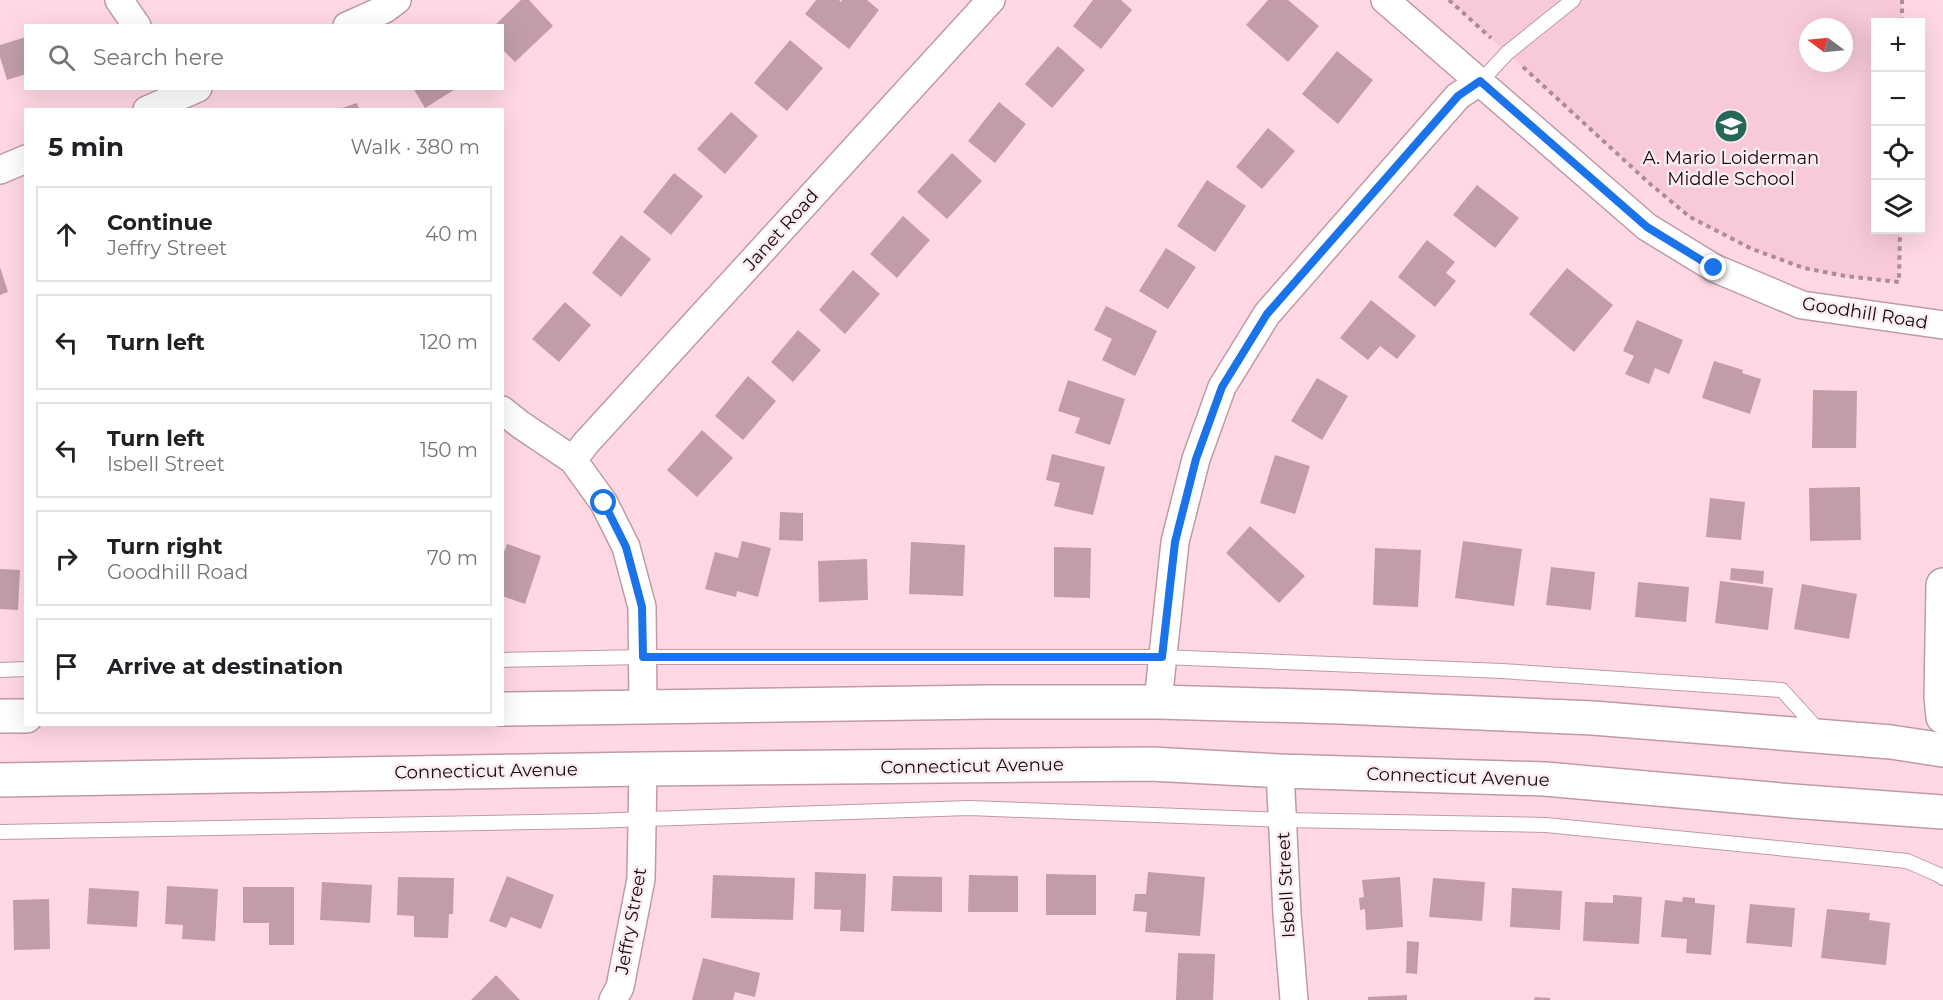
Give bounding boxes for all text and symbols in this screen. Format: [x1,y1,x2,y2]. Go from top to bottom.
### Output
north arrow [1799,18,1853,72]
map controls [1871,18,1925,234]
button: + [1871,18,1925,72]
search box [24,24,504,90]
icon: search [45,41,78,74]
text: Search here [93,44,224,71]
button: − [1871,72,1925,126]
school or university icon: A. Mario Loiderman Middle School [1713,108,1749,144]
button: locate [1871,126,1925,180]
text: 5 min [48,131,124,163]
text: Walk · 380 m [350,135,480,159]
place label: A. Mario Loiderman Middle School [1643,147,1819,190]
button: layers [1871,180,1925,234]
street label: Janet Road [738,185,823,276]
text: Continue [107,209,213,236]
icon: ahead [50,218,83,251]
text: 40 m [425,222,478,246]
text: Jeffry Street [107,236,227,260]
route end [1700,254,1726,280]
street label: Goodhill Road [1800,292,1930,334]
icon: left [50,326,83,359]
text: Turn left [107,329,205,356]
text: 120 m [420,330,478,354]
text: Turn left [107,425,205,452]
icon: left [50,434,83,467]
text: 150 m [420,438,478,462]
text: Isbell Street [107,452,225,476]
route start [590,489,616,515]
text: Turn right [107,533,222,560]
icon: right [50,542,83,575]
text: 70 m [427,546,478,570]
text: Goodhill Road [107,560,248,584]
icon: arrive [50,650,83,683]
text: Arrive at destination [107,653,343,680]
street label: Connecticut Avenue [880,753,1064,779]
street label: Connecticut Avenue [394,758,578,784]
street label: Connecticut Avenue [1366,763,1550,791]
street label: Isbell Street [1272,831,1300,939]
street label: Jeffry Street [611,866,651,977]

